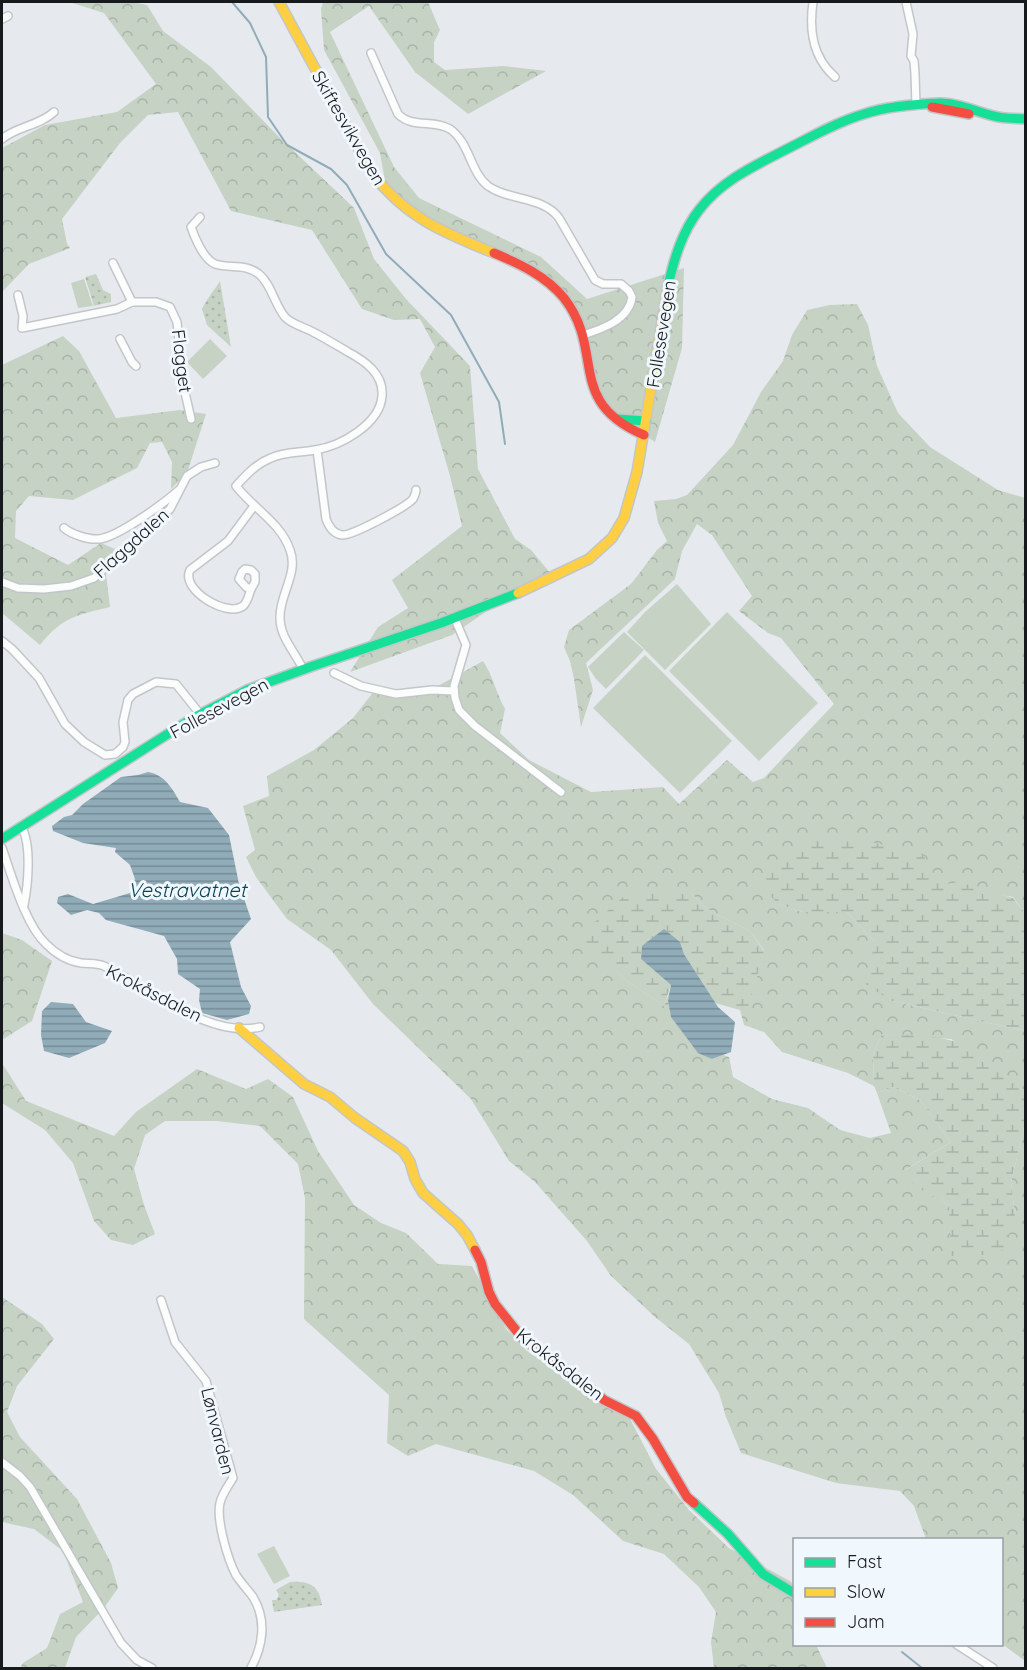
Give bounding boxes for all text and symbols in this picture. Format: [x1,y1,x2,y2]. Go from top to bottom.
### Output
street label: Skiftesvikvegen [307,67,391,189]
street label: Follesevegen [641,279,681,389]
street label: Flagget [167,328,197,394]
street label: Flaggdalen [88,503,174,583]
street label: Follesevegen [166,672,272,744]
water label: Vestravatnet [128,877,249,902]
street label: Krokåsdalen [102,959,206,1027]
street label: Krokåsdalen [512,1323,608,1405]
street label: Lønvarden [196,1385,240,1477]
legend [793,1538,1003,1646]
text: Fast [847,1550,882,1573]
text: Slow [847,1580,885,1603]
text: Jam [847,1610,885,1633]

